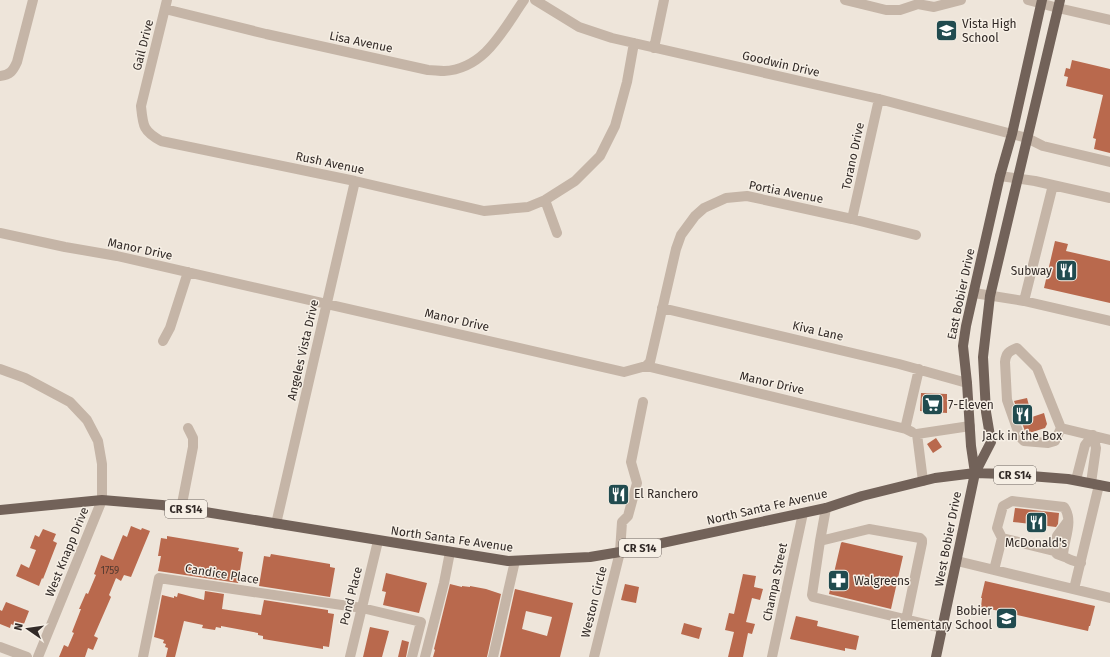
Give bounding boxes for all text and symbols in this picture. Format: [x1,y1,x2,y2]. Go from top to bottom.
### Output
place label: Vista High School [962,17,1016,45]
street label: Gail Drive [130,18,156,72]
school or university icon: Vista High School [934,18,960,44]
street label: Lisa Avenue [328,28,394,56]
street label: Goodwin Drive [741,48,821,80]
street label: Torano Drive [839,121,867,191]
street label: Rush Avenue [294,149,366,177]
street label: Portia Avenue [748,178,824,206]
street label: Manor Drive [106,235,174,263]
street label: East Bobier Drive [944,247,978,341]
restaurant icon: Subway [1054,258,1080,284]
place label: Subway [1011,264,1052,278]
street label: Angeles Vista Drive [285,298,321,402]
street label: Manor Drive [423,306,491,334]
street label: Kiva Lane [791,318,845,344]
street label: Manor Drive [738,369,806,397]
supermarket icon: 7-Eleven [919,392,945,418]
place label: 7-Eleven [948,398,994,412]
restaurant icon: Jack in the Box [1009,402,1035,428]
place label: Jack in the Box [982,429,1062,443]
road number: CR S14 [994,466,1036,484]
restaurant icon: El Ranchero [606,481,632,507]
street label: North Santa Fe Avenue [705,486,829,528]
place label: El Ranchero [634,487,698,501]
street label: West Bobier Drive [932,490,964,588]
road number: CR S14 [165,500,207,518]
street label: West Knapp Drive [43,505,91,599]
restaurant icon: McDonald's [1023,509,1049,535]
street label: North Santa Fe Avenue [390,523,514,555]
place label: McDonald's [1005,536,1067,550]
road number: CR S14 [619,539,661,557]
street label: Champa Street [760,541,790,622]
street label: Candice Place [184,561,260,587]
house number: 1759 [101,565,119,577]
street label: Pond Place [337,565,365,627]
street label: Weston Circle [578,565,610,639]
pharmacy icon: Walgreens [825,568,851,594]
place label: Walgreens [854,574,910,588]
place label: Bobier Elementary School [890,604,992,632]
school or university icon: Bobier Elementary School [994,605,1020,631]
north arrow [8,609,48,649]
text: N [12,622,26,632]

